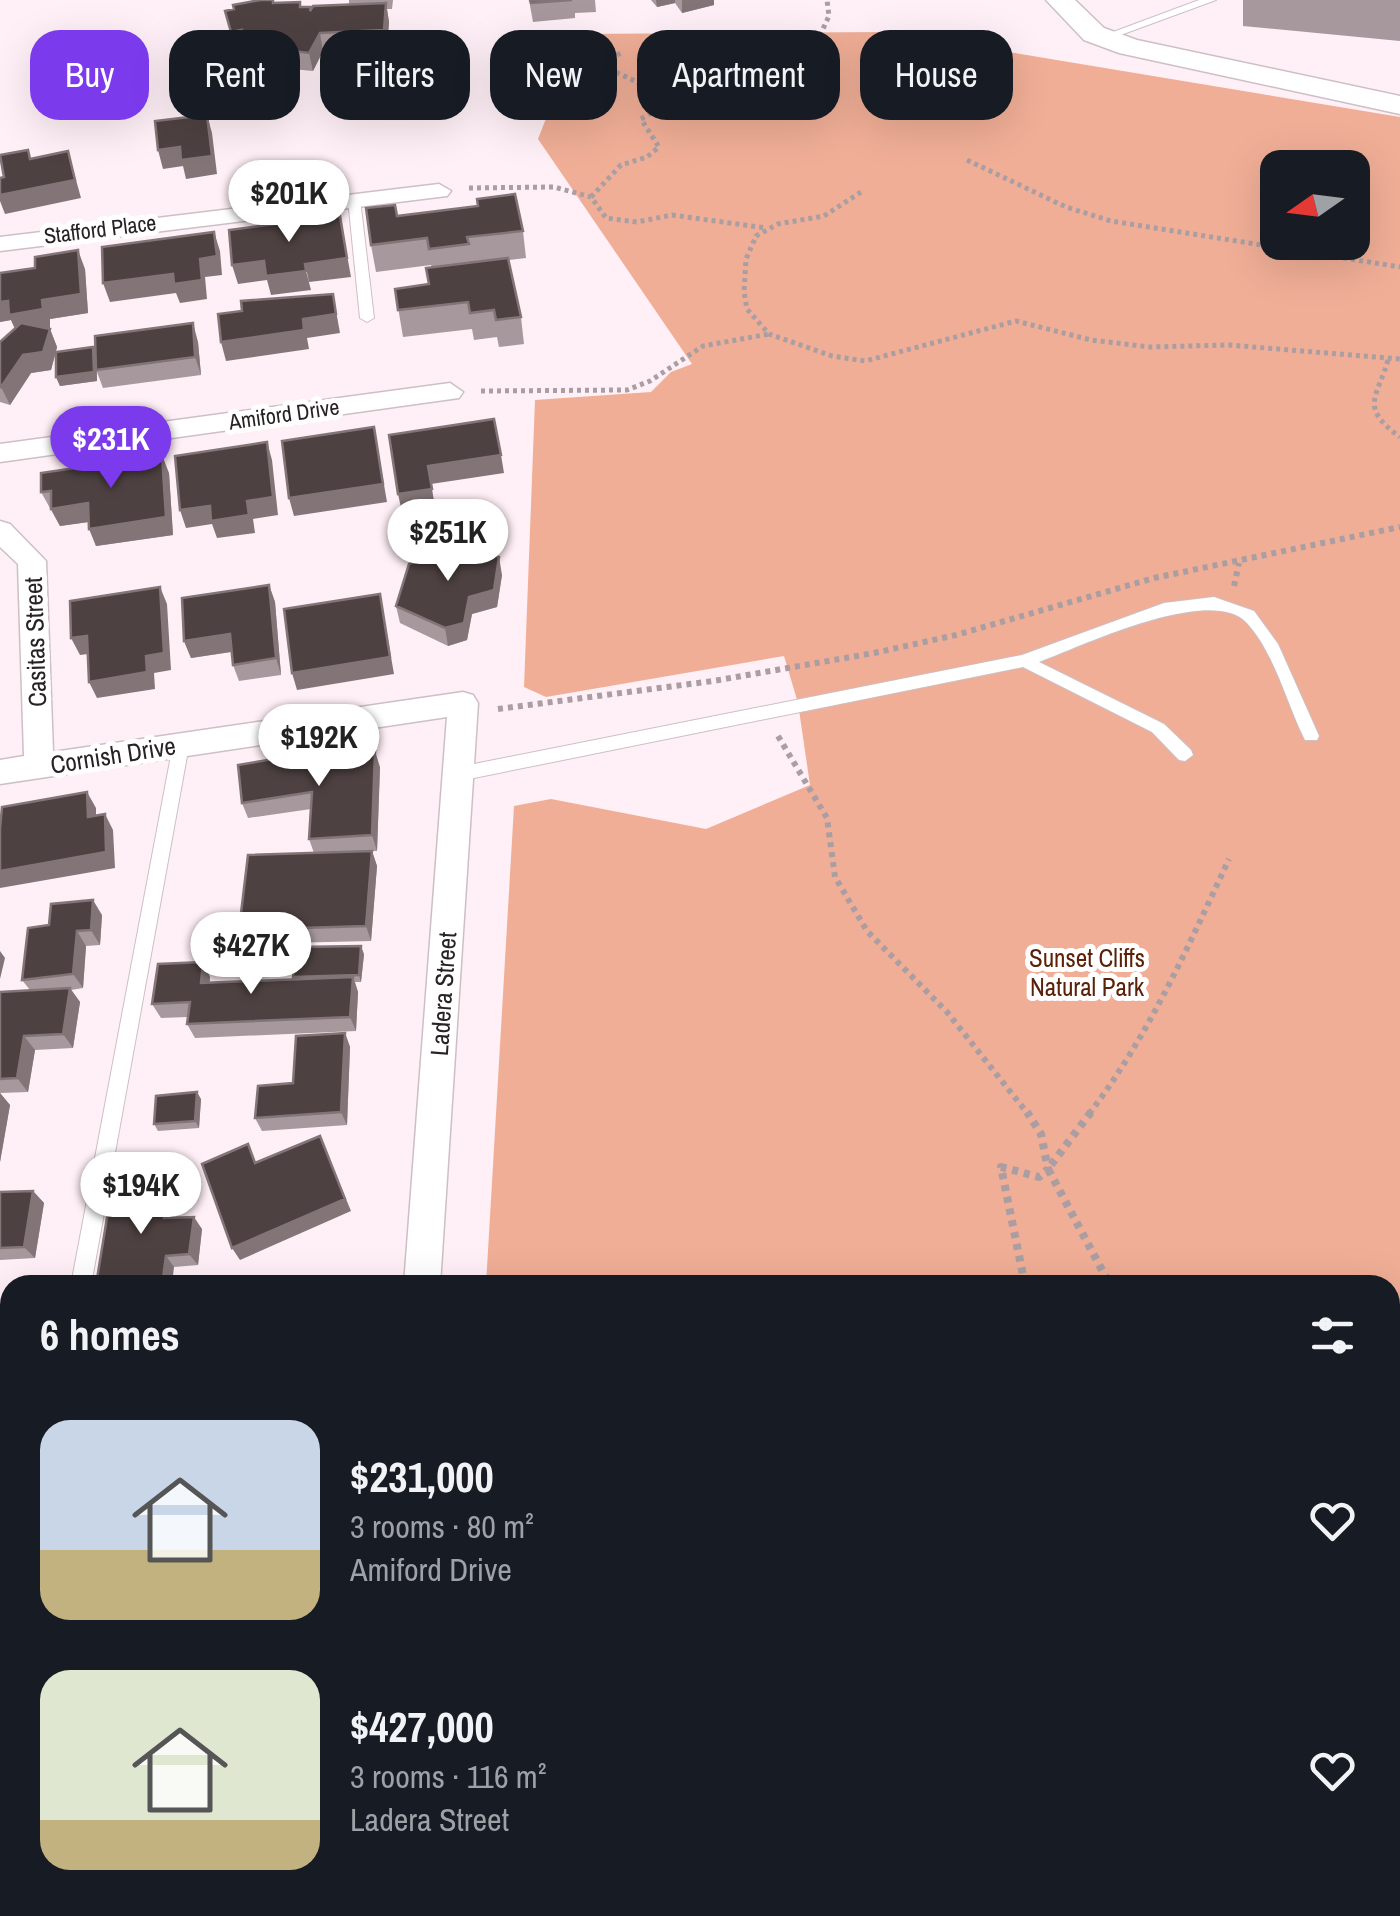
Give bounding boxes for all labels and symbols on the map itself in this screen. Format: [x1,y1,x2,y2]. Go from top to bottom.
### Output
north arrow [1260,150,1370,260]
pin: $201K [219,160,359,245]
street label: Stafford Place [42,207,158,251]
street label: Amiford Drive [226,391,341,437]
pin: $231K [41,406,181,491]
pin: $251K [378,499,518,584]
street label: Casitas Street [16,576,54,708]
pin: $192K [249,704,389,789]
street label: Cornish Drive [48,728,178,782]
pin: $427K [181,912,321,997]
street label: Ladera Street [422,931,464,1057]
park label: Sunset Cliffs Natural Park [1029,941,1145,1004]
pin: $194K [71,1152,211,1237]

